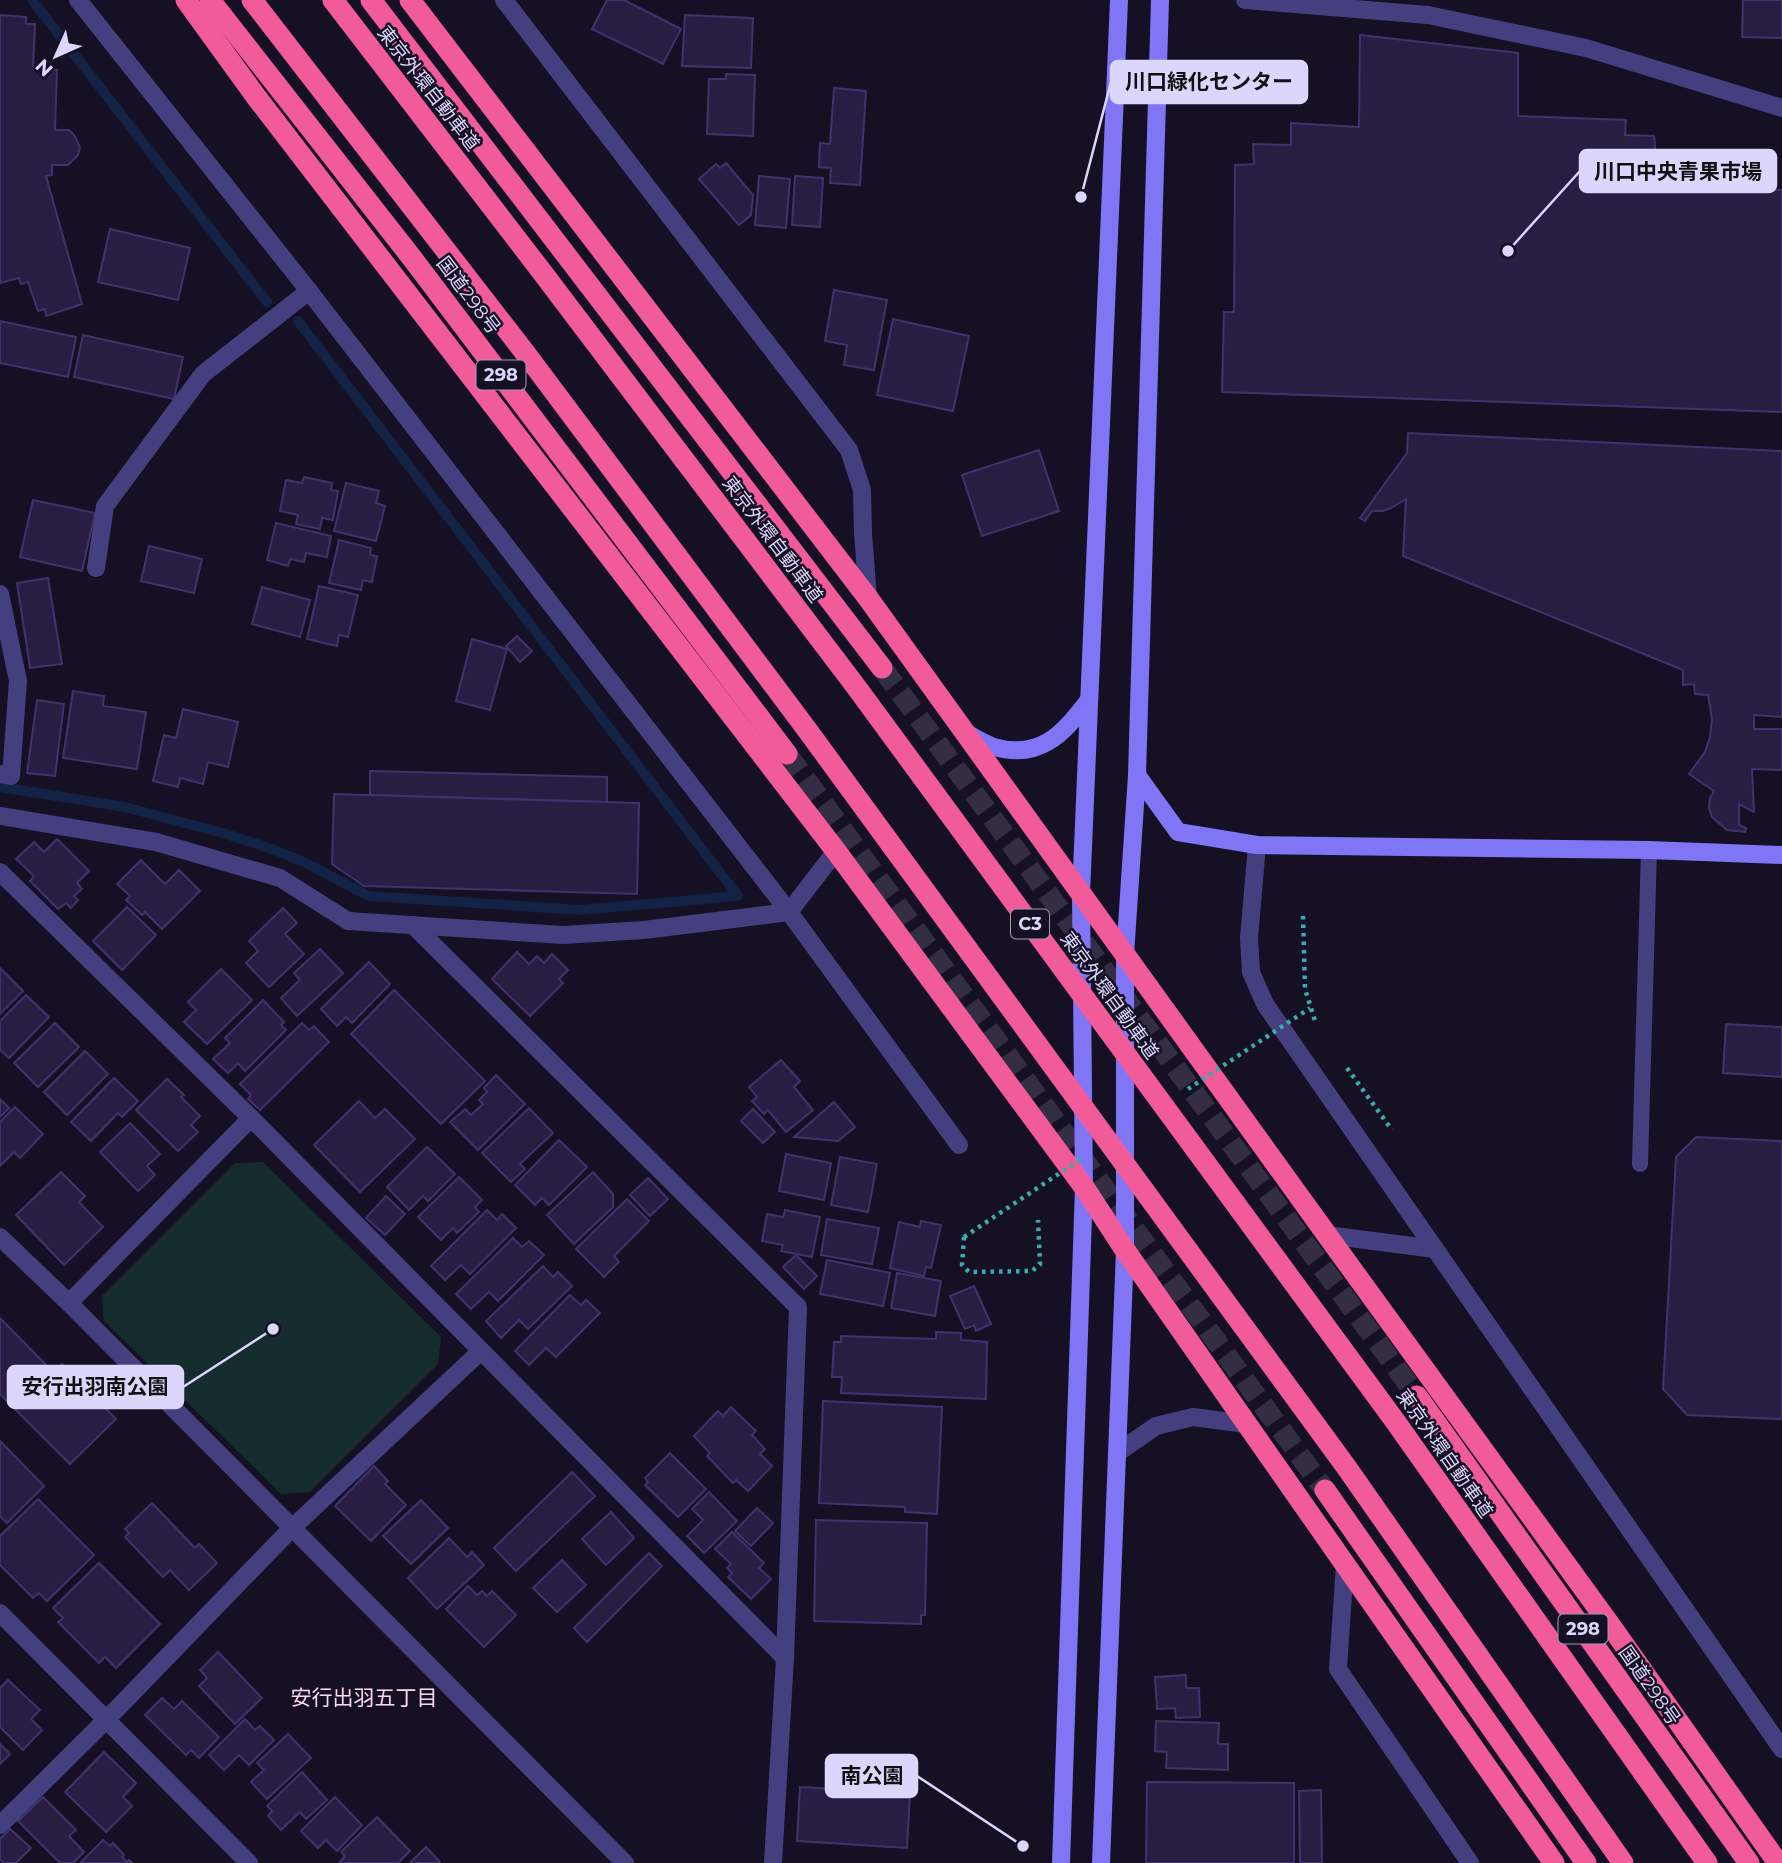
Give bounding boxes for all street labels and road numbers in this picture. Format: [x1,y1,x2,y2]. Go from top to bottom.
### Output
street label: 東京外環自動車道 [373,21,484,155]
street label: 国道298号 [432,252,505,339]
road number: 298 [476,360,526,390]
street label: 東京外環自動車道 [718,472,828,607]
road number: C3 [1011,909,1049,939]
street label: 東京外環自動車道 [1056,927,1164,1064]
street label: 東京外環自動車道 [1392,1384,1498,1522]
road number: 298 [1558,1614,1608,1644]
street label: 国道298号 [1614,1641,1685,1729]

